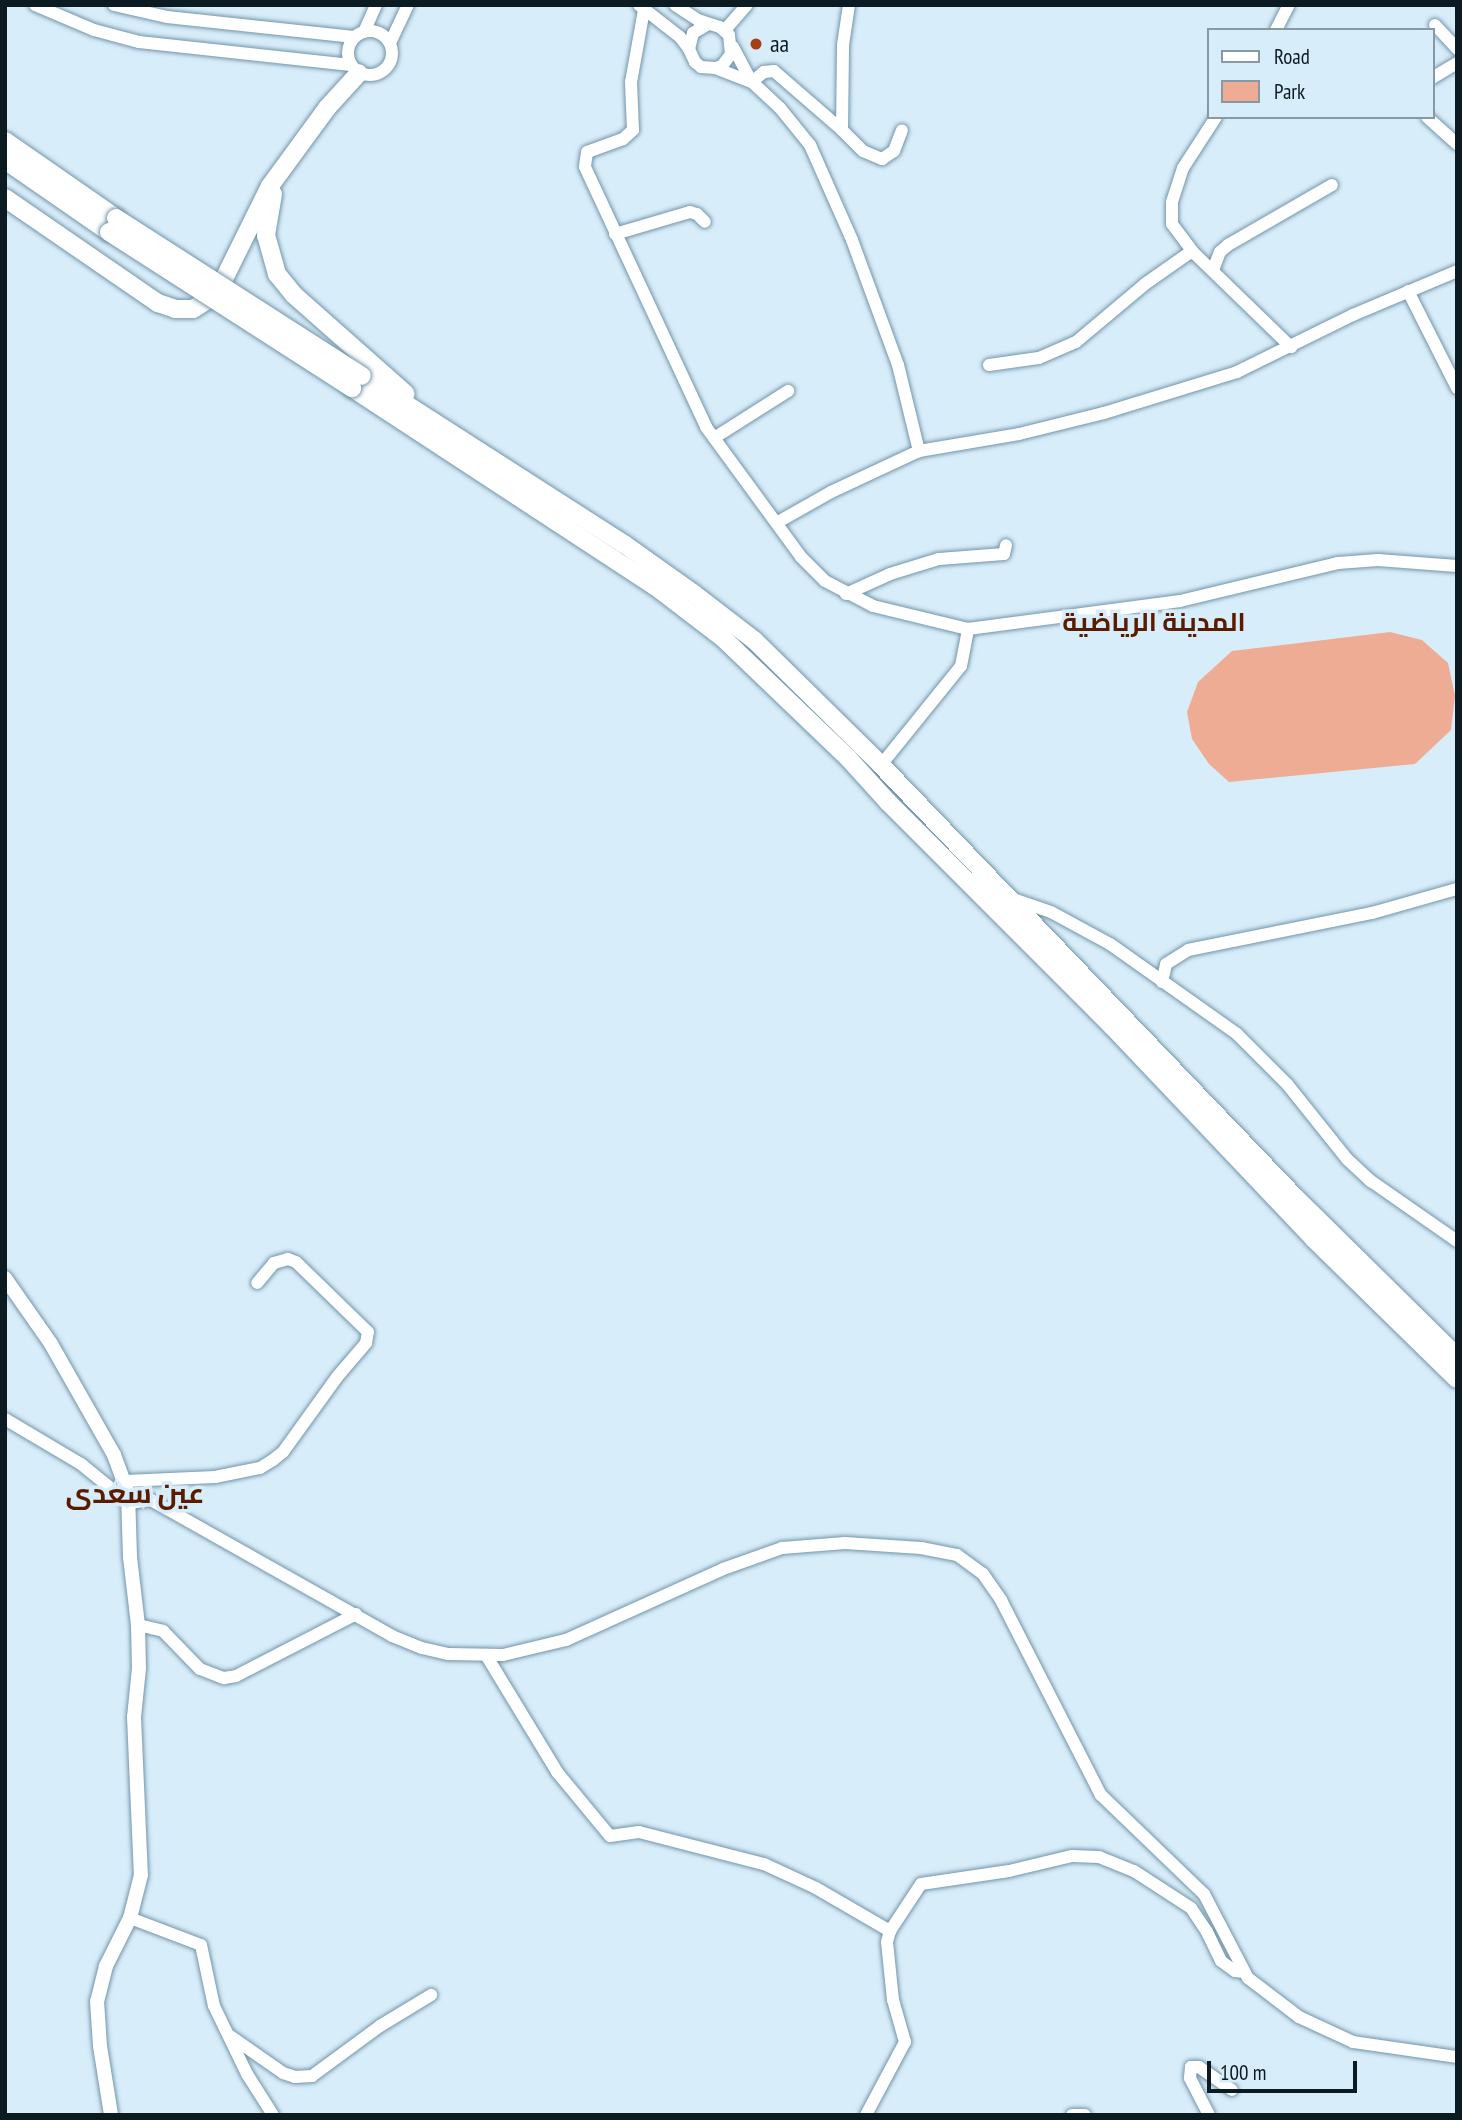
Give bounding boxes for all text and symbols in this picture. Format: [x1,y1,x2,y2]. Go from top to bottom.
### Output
legend [1206,28,1434,119]
place label: aa [770,30,789,58]
marker: aa [748,36,764,52]
text: Road [1274,43,1310,70]
text: Park [1274,78,1305,105]
district label: المدينة الرياضية [1062,606,1246,638]
district label: عين سعدى [66,1476,204,1510]
scale bar [1210,2046,1360,2090]
text: 100 m [1220,2059,1266,2086]

